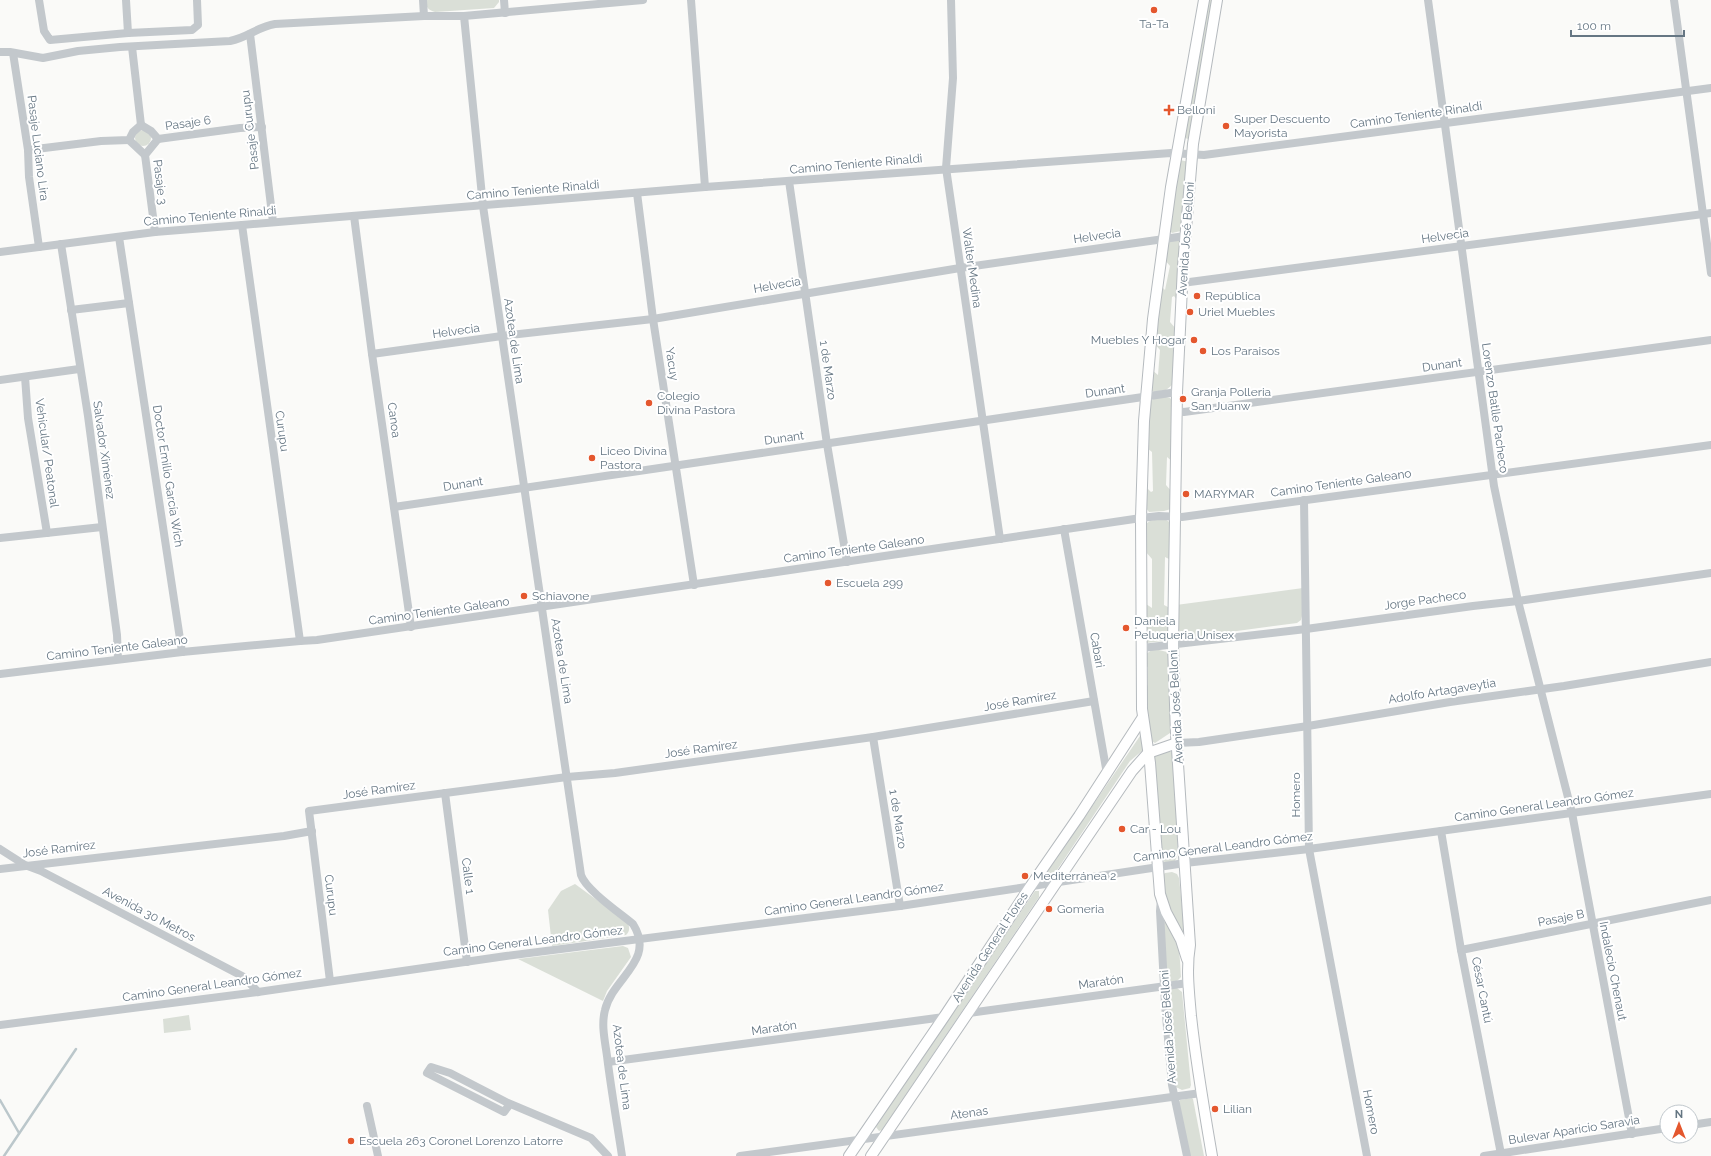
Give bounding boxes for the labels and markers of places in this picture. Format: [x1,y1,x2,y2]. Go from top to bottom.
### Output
marker: Ta-Ta [1149,5,1159,15]
place label: Ta-Ta [1139,17,1169,31]
place label: Belloni [1177,103,1215,117]
marker: Belloni [1164,105,1174,115]
place label: Super Descuento Mayorista [1234,112,1330,140]
marker: Super Descuento Mayorista [1221,121,1231,131]
place label: República [1205,289,1261,303]
marker: República [1192,291,1202,301]
place label: Uriel Muebles [1198,305,1275,319]
marker: Uriel Muebles [1185,307,1195,317]
place label: Muebles Y Hogar [1091,333,1187,347]
marker: Muebles Y Hogar [1189,335,1199,345]
place label: Los Paraisos [1211,344,1280,358]
marker: Los Paraisos [1198,346,1208,356]
place label: Granja Polleria San Juanw [1191,385,1271,413]
place label: Colegio Divina Pastora [657,389,735,417]
marker: Granja Polleria San Juanw [1178,394,1188,404]
marker: Colegio Divina Pastora [644,398,654,408]
place label: Liceo Divina Pastora [600,444,667,472]
marker: Liceo Divina Pastora [587,453,597,463]
place label: MARYMAR [1194,487,1255,501]
marker: MARYMAR [1181,489,1191,499]
place label: Escuela 299 [836,576,903,590]
marker: Escuela 299 [823,578,833,588]
place label: Schiavone [532,589,589,603]
marker: Schiavone [519,591,529,601]
place label: Daniela Peluqueria Unisex [1134,614,1234,642]
marker: Daniela Peluqueria Unisex [1121,623,1131,633]
place label: Car - Lou [1130,822,1181,836]
marker: Car - Lou [1117,824,1127,834]
place label: Mediterránea 2 [1033,869,1116,883]
marker: Mediterránea 2 [1020,871,1030,881]
place label: Gomeria [1057,902,1104,916]
marker: Gomeria [1044,904,1054,914]
place label: Lilian [1223,1102,1252,1116]
marker: Lilian [1210,1104,1220,1114]
place label: Escuela 263 Coronel Lorenzo Latorre [359,1134,563,1148]
marker: Escuela 263 Coronel Lorenzo Latorre [346,1136,356,1146]

